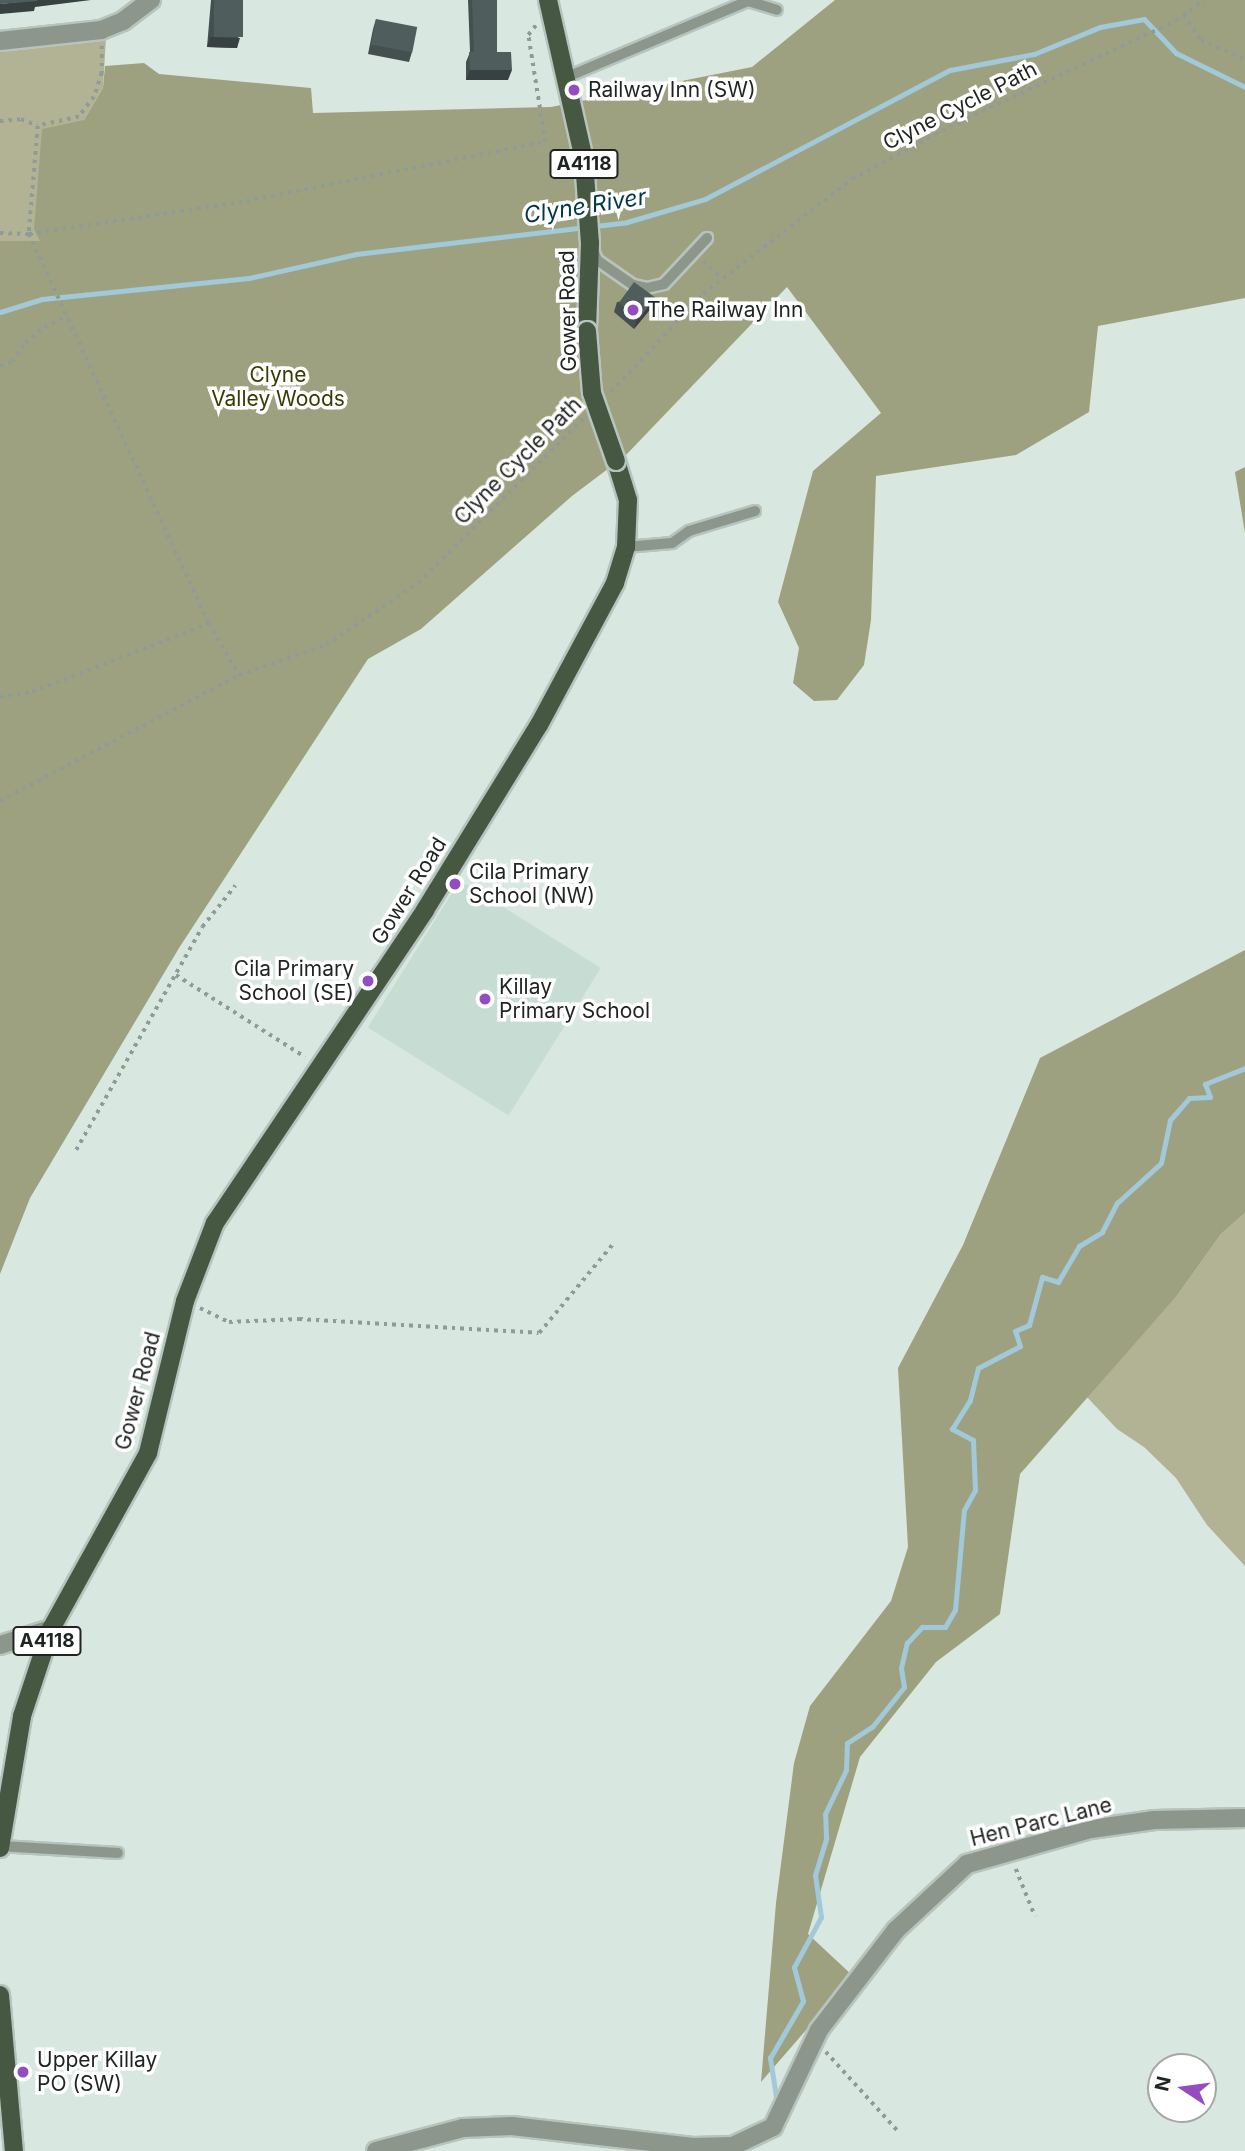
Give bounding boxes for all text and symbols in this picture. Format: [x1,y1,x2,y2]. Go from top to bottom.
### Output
street label: Clyne Cycle Path [879,56,1041,156]
place label: Railway Inn (SW) [588,77,756,103]
marker: Railway Inn (SW) [566,82,582,98]
road number: A4118 [549,148,619,180]
water label: Clyne River [522,183,648,229]
street label: Gower Road [554,250,582,372]
place label: The Railway Inn [647,297,803,323]
marker: The Railway Inn [625,302,641,318]
park label: Clyne Valley Woods [211,362,345,412]
street label: Clyne Cycle Path [449,392,587,530]
street label: Gower Road [366,833,452,949]
place label: Cila Primary School (NW) [469,859,595,909]
marker: Cila Primary School (NW) [447,876,463,892]
place label: Cila Primary School (SE) [234,956,354,1006]
marker: Cila Primary School (SE) [360,973,376,989]
place label: Killay Primary School [499,974,650,1024]
marker: Killay Primary School [477,991,493,1007]
street label: Gower Road [110,1329,166,1453]
road number: A4118 [12,1625,82,1656]
street label: Hen Parc Lane [968,1792,1114,1852]
place label: Upper Killay PO (SW) [37,2047,157,2097]
north arrow [1147,2053,1217,2123]
marker: Upper Killay PO (SW) [15,2064,31,2080]
text: N [1150,2074,1176,2093]

